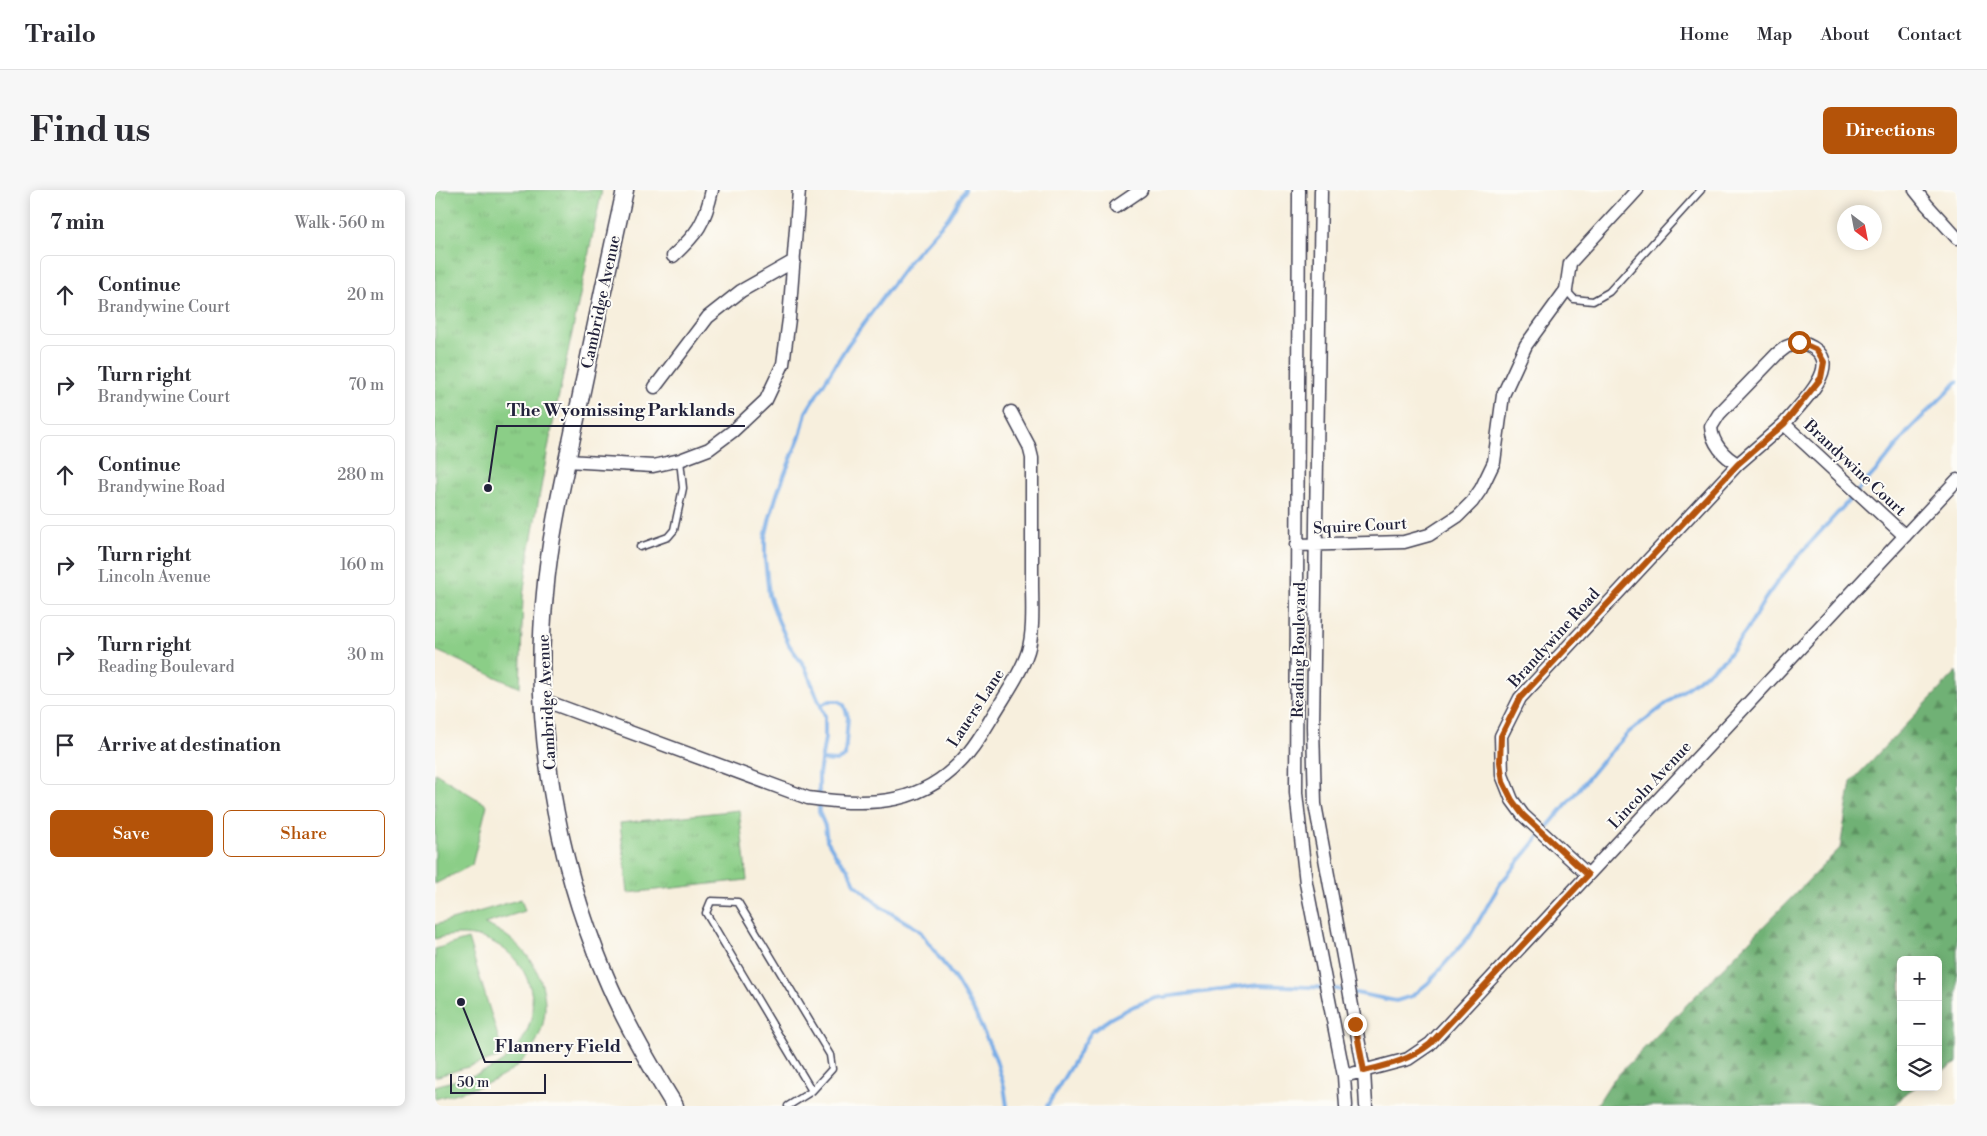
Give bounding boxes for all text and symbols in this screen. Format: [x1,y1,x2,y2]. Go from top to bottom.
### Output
text: Trailo [25,20,96,50]
text: Home [1680,23,1729,46]
text: Map [1757,23,1793,46]
text: About [1821,23,1870,46]
text: Contact [1898,23,1962,46]
button: Directions [1823,107,1957,154]
text: Find us [30,109,150,152]
north arrow [1837,205,1882,250]
text: 7 min [50,210,104,236]
text: Walk · 560 m [295,213,385,233]
street label: Cambridge Avenue [577,233,625,371]
text: Continue [98,273,181,297]
icon: ahead [51,281,79,309]
text: 20 m [347,285,384,305]
text: Brandywine Court [98,297,230,317]
route start [1788,331,1811,354]
text: Turn right [98,363,191,387]
icon: right [51,371,79,399]
text: 70 m [348,375,384,395]
text: Brandywine Court [98,387,230,407]
callout: The Wyomissing Parklands [497,393,745,426]
text: The Wyomissing Parklands [507,399,735,422]
street label: Brandywine Court [1799,415,1910,521]
text: Continue [98,453,181,477]
icon: ahead [51,461,79,489]
text: 280 m [337,465,384,485]
text: Brandywine Road [98,477,225,497]
street label: Squire Court [1313,514,1408,538]
text: Turn right [98,543,191,567]
icon: right [51,551,79,579]
text: 160 m [340,555,384,575]
text: Lincoln Avenue [98,567,211,587]
street label: Reading Boulevard [1288,582,1310,718]
street label: Brandywine Road [1503,584,1604,693]
text: Turn right [98,633,191,657]
street label: Cambridge Avenue [533,634,561,770]
icon: right [51,641,79,669]
text: 30 m [347,645,384,665]
text: Reading Boulevard [98,657,235,677]
street label: Lauers Lane [943,665,1009,751]
icon: arrive [51,731,79,759]
text: Arrive at destination [98,733,281,757]
street label: Lincoln Avenue [1604,737,1696,833]
button: Save [50,810,213,857]
button: Share [223,810,385,857]
map controls [1897,956,1942,1091]
button: + [1897,956,1942,1001]
button: − [1897,1001,1942,1046]
route end [1344,1013,1367,1036]
callout: Flannery Field [485,1029,632,1062]
text: Flannery Field [495,1035,621,1058]
button: layers [1897,1046,1942,1091]
scale bar [450,1071,546,1094]
text: 50 m [457,1074,489,1092]

